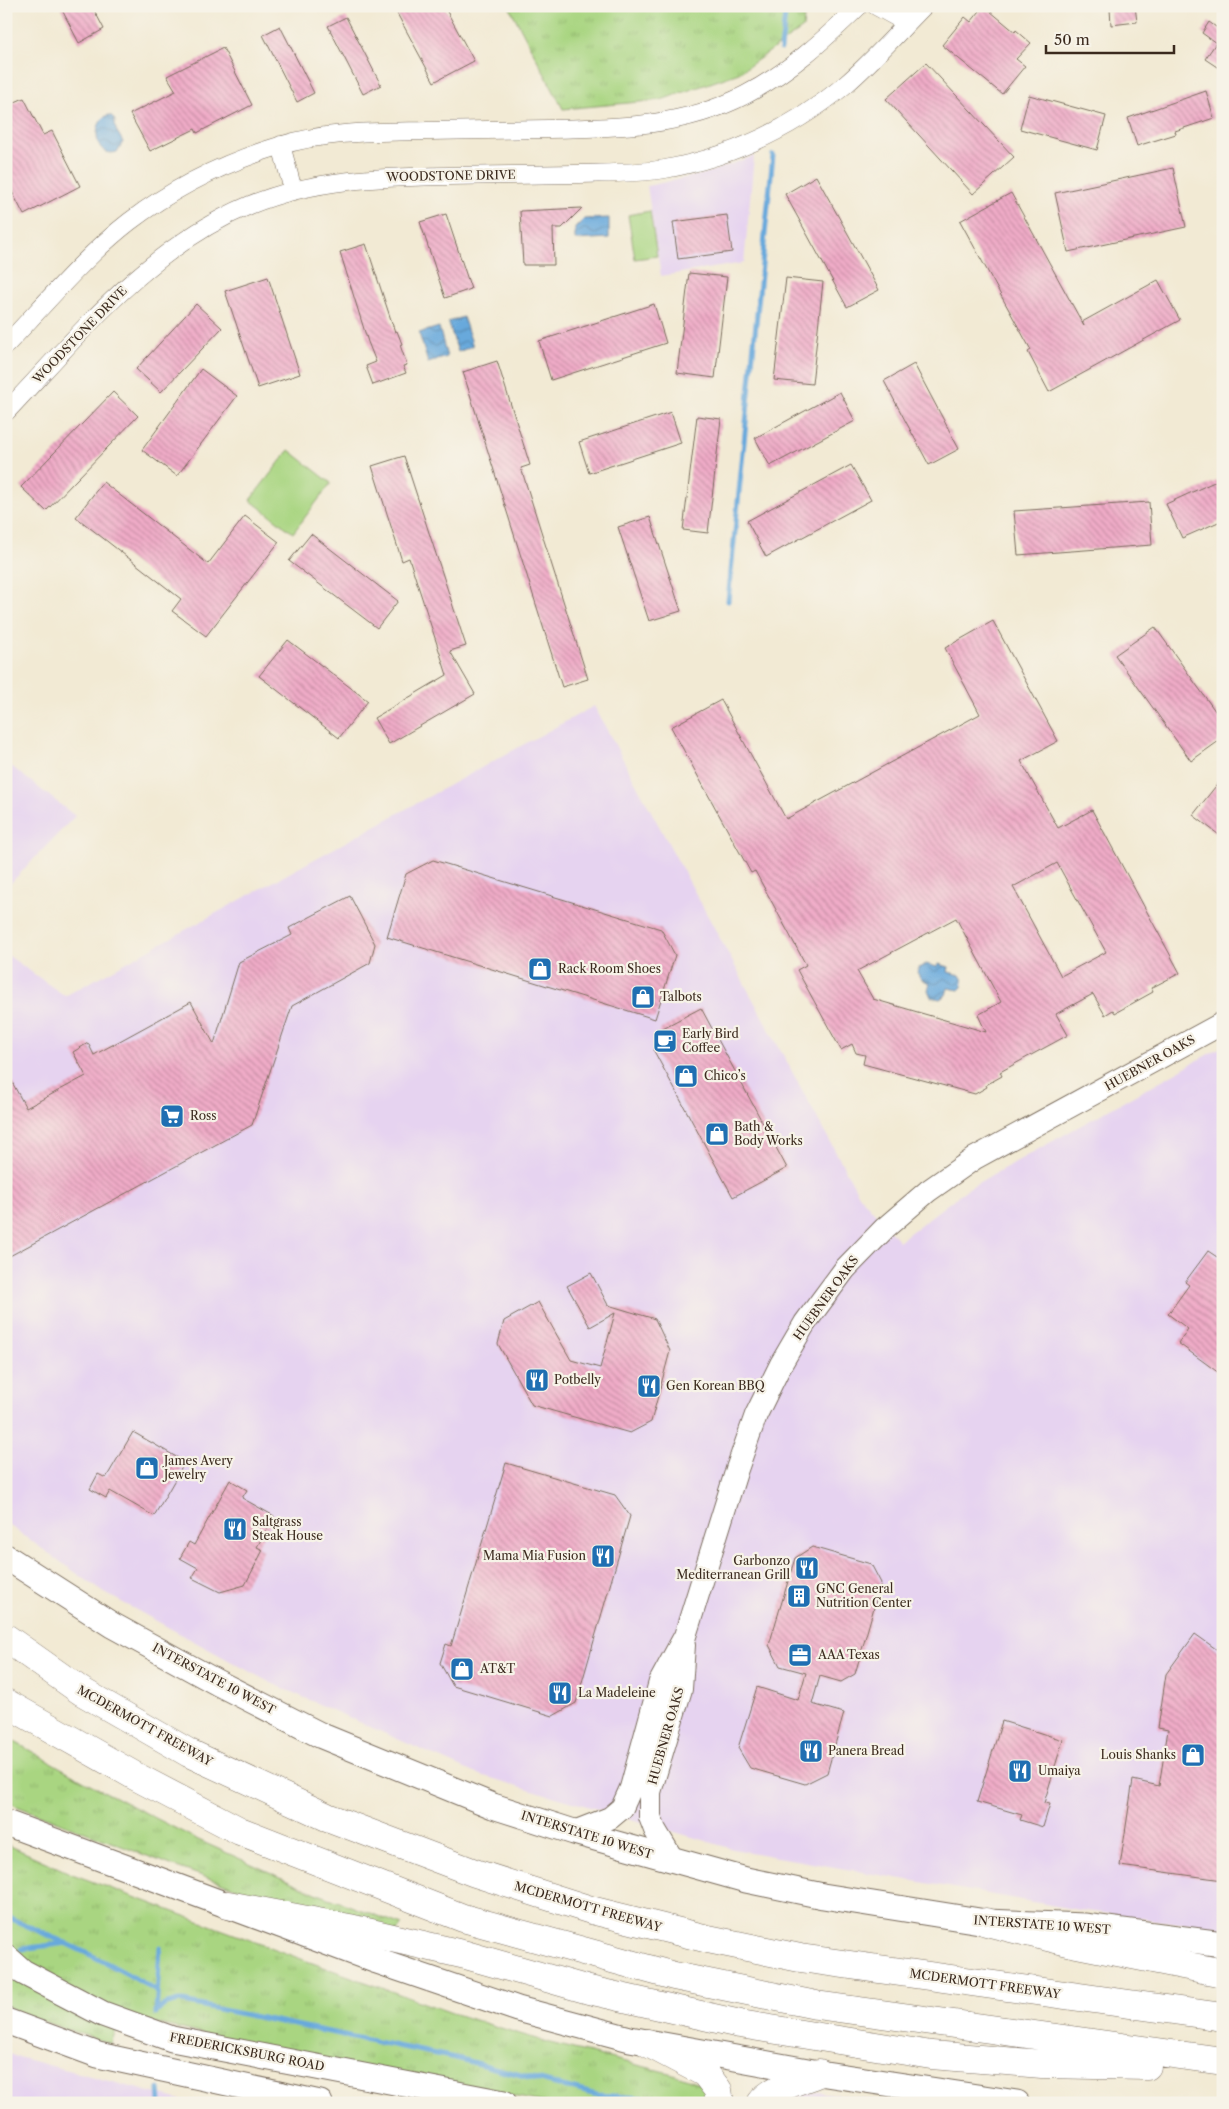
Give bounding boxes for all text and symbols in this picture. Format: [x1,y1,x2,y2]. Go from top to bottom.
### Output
scale bar [1046,22,1174,54]
text: 50 m [1054,30,1090,49]
street label: WOODSTONE DRIVE [385,167,516,184]
street label: WOODSTONE DRIVE [29,283,130,387]
shop icon: Rack Room Shoes [527,956,553,982]
place label: Rack Room Shoes [558,961,661,976]
shop icon: Talbots [630,984,656,1010]
place label: Talbots [660,989,702,1004]
place label: Early Bird Coffee [682,1026,740,1055]
cafe icon: Early Bird Coffee [652,1028,678,1054]
street label: HUEBNER OAKS [1102,1032,1197,1094]
shop icon: Chico’s [673,1063,699,1089]
place label: Chico’s [704,1068,746,1083]
supermarket icon: Ross [159,1103,185,1129]
place label: Ross [190,1108,217,1123]
place label: Bath & Body Works [734,1119,803,1148]
shop icon: Bath & Body Works [704,1121,730,1147]
street label: HUEBNER OAKS [790,1253,861,1343]
restaurant icon: Potbelly [524,1367,550,1393]
place label: Potbelly [554,1372,601,1387]
restaurant icon: Gen Korean BBQ [636,1373,662,1399]
place label: Gen Korean BBQ [666,1378,765,1393]
place label: James Avery Jewelry [162,1453,233,1482]
shop icon: James Avery Jewelry [134,1455,160,1481]
place label: Saltgrass Steak House [252,1514,323,1543]
restaurant icon: Saltgrass Steak House [222,1516,248,1542]
restaurant icon: Mama Mia Fusion [590,1543,616,1569]
place label: Mama Mia Fusion [483,1548,586,1563]
place label: Garbonzo Mediterranean Grill [676,1553,790,1582]
restaurant icon: Garbonzo Mediterranean Grill [794,1555,820,1581]
place label: GNC General Nutrition Center [816,1581,911,1610]
building icon: GNC General Nutrition Center [786,1583,812,1609]
street label: INTERSTATE 10 WEST [150,1640,278,1717]
office icon: AAA Texas [787,1642,813,1668]
place label: AAA Texas [817,1647,880,1662]
shop icon: AT&T [449,1656,475,1682]
place label: AT&T [479,1661,515,1676]
restaurant icon: La Madeleine [547,1680,573,1706]
street label: MCDERMOTT FREEWAY [75,1682,216,1769]
place label: La Madeleine [578,1685,656,1700]
street label: HUEBNER OAKS [644,1685,687,1786]
restaurant icon: Panera Bread [798,1738,824,1764]
shop icon: Louis Shanks [1180,1742,1206,1768]
place label: Panera Bread [828,1743,905,1758]
place label: Louis Shanks [1101,1747,1176,1762]
restaurant icon: Umaiya [1007,1758,1033,1784]
place label: Umaiya [1038,1763,1081,1778]
street label: INTERSTATE 10 WEST [519,1807,655,1862]
street label: MCDERMOTT FREEWAY [513,1878,664,1935]
street label: INTERSTATE 10 WEST [973,1912,1111,1937]
street label: MCDERMOTT FREEWAY [909,1965,1062,2002]
street label: FREDERICKSBURG ROAD [168,2029,326,2074]

